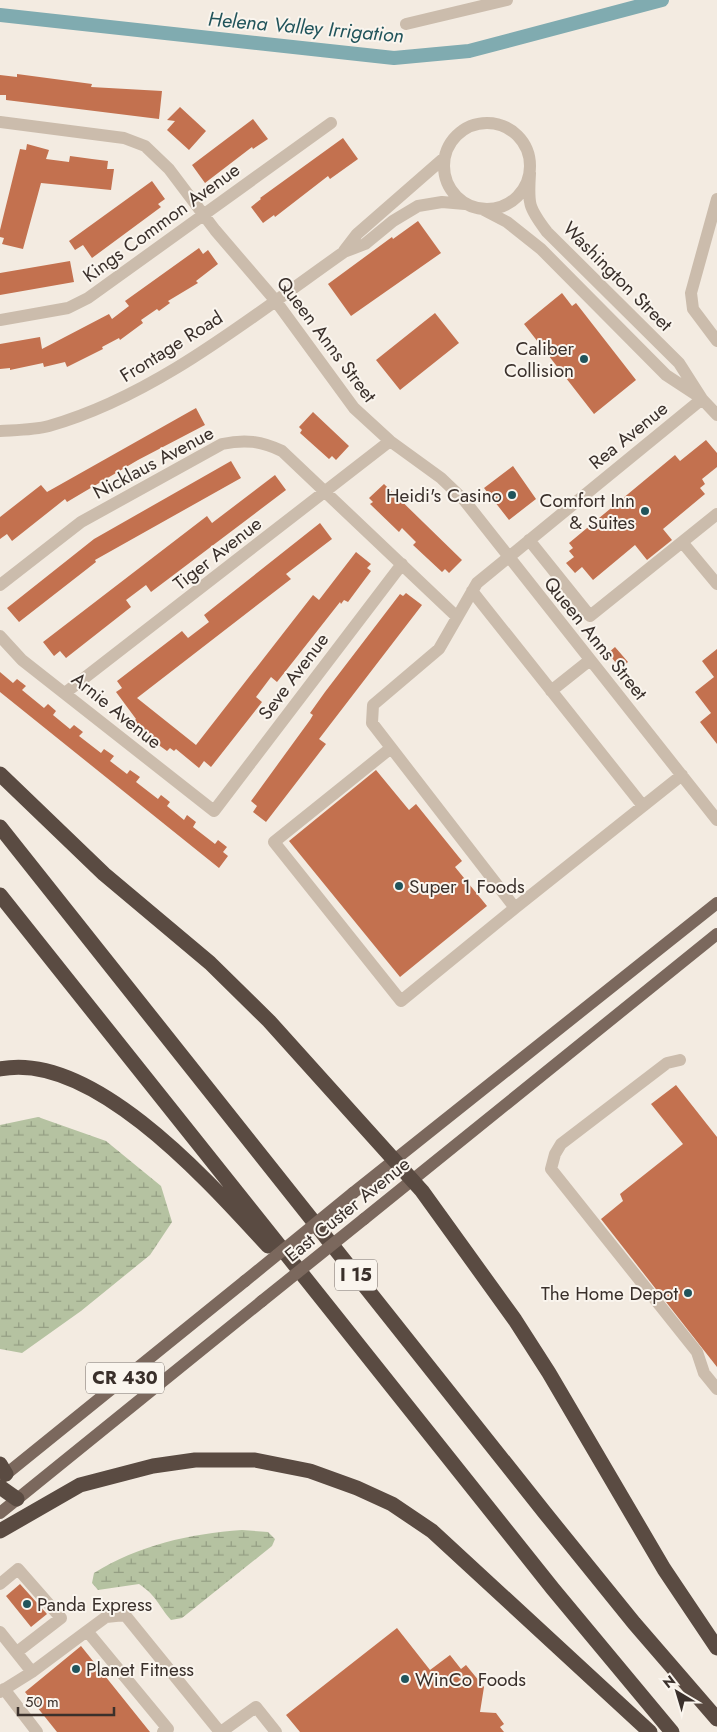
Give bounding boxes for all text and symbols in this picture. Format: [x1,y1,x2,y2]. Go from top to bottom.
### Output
water label: Helena Valley Irrigation [207,4,405,51]
street label: Kings Common Avenue [77,156,245,289]
street label: Washington Street [557,215,679,338]
street label: Queen Anns Street [270,271,383,408]
street label: Frontage Road [115,304,228,389]
place label: Caliber Collision [504,335,574,384]
marker: Caliber Collision [578,353,590,365]
street label: Rea Avenue [583,395,674,476]
street label: Nicklaus Avenue [88,419,219,506]
place label: Heidi's Casino [386,482,502,509]
place label: Comfort Inn & Suites [540,487,635,536]
marker: Heidi's Casino [506,489,518,501]
marker: Comfort Inn & Suites [639,505,651,517]
street label: Tiger Avenue [167,510,267,597]
street label: Queen Anns Street [537,571,654,706]
street label: Seve Avenue [252,627,335,725]
street label: Arnie Avenue [66,666,168,755]
place label: Super 1 Foods [409,873,525,900]
marker: Super 1 Foods [393,880,405,892]
street label: East Custer Avenue [279,1150,416,1268]
road number: I 15 [335,1260,377,1290]
place label: The Home Depot [541,1280,678,1307]
marker: The Home Depot [682,1287,694,1299]
road number: CR 430 [86,1362,164,1394]
place label: Panda Express [37,1591,153,1618]
marker: Panda Express [21,1598,33,1610]
place label: Planet Fitness [86,1656,194,1683]
marker: Planet Fitness [70,1663,82,1675]
place label: WinCo Foods [415,1666,526,1693]
north arrow [652,1667,702,1717]
text: N [658,1670,680,1693]
marker: WinCo Foods [399,1673,411,1685]
scale bar [18,1684,114,1716]
text: 50 m [25,1691,59,1713]

